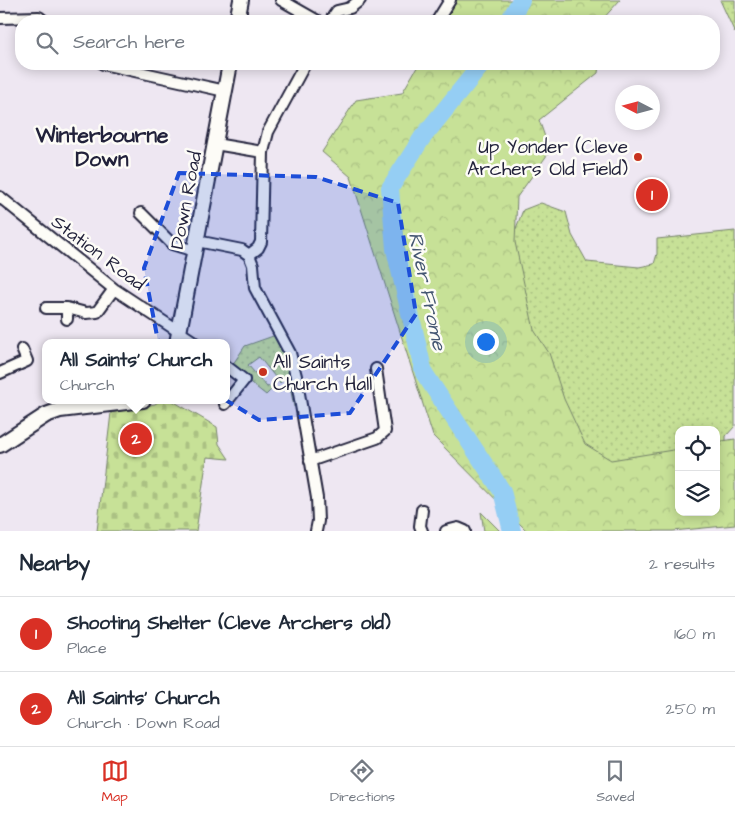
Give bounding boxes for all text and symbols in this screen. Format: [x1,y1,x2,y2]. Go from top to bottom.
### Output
search box [15,15,720,70]
icon: search [33,29,61,57]
text: Search here [73,29,185,56]
north arrow [615,85,660,130]
district label: Winterbourne Down [35,121,169,174]
place label: Up Yonder (Cleve Archers Old Field) [467,134,628,183]
street label: Down Road [164,149,209,252]
marker: Up Yonder (Cleve Archers Old Field) [632,151,644,163]
pin: 1 [636,176,668,214]
street label: Station Road [45,209,151,298]
water label: River Frome [401,230,453,354]
your location [473,329,499,355]
popup [42,339,230,404]
text: All Saints' Church [60,347,212,374]
place label: All Saints Church Hall [273,349,372,398]
marker: All Saints Church Hall [257,366,269,378]
text: Church [60,374,114,396]
pin: 2 [120,420,152,458]
map controls [675,426,720,516]
button: locate [675,426,720,471]
button: layers [675,471,720,516]
text: Nearby [20,549,90,578]
text: 2 results [649,553,715,575]
text: Shooting Shelter (Cleve Archers old) [67,610,391,637]
text: 1 [35,623,37,645]
text: 160 m [674,623,715,645]
text: Place [67,637,107,659]
text: All Saints' Church [67,685,219,712]
text: 2 [31,698,41,720]
text: 250 m [666,698,715,720]
text: Church · Down Road [67,712,220,734]
tab: Map [101,757,129,807]
tab: Directions [330,757,395,807]
tab: Saved [596,757,634,807]

